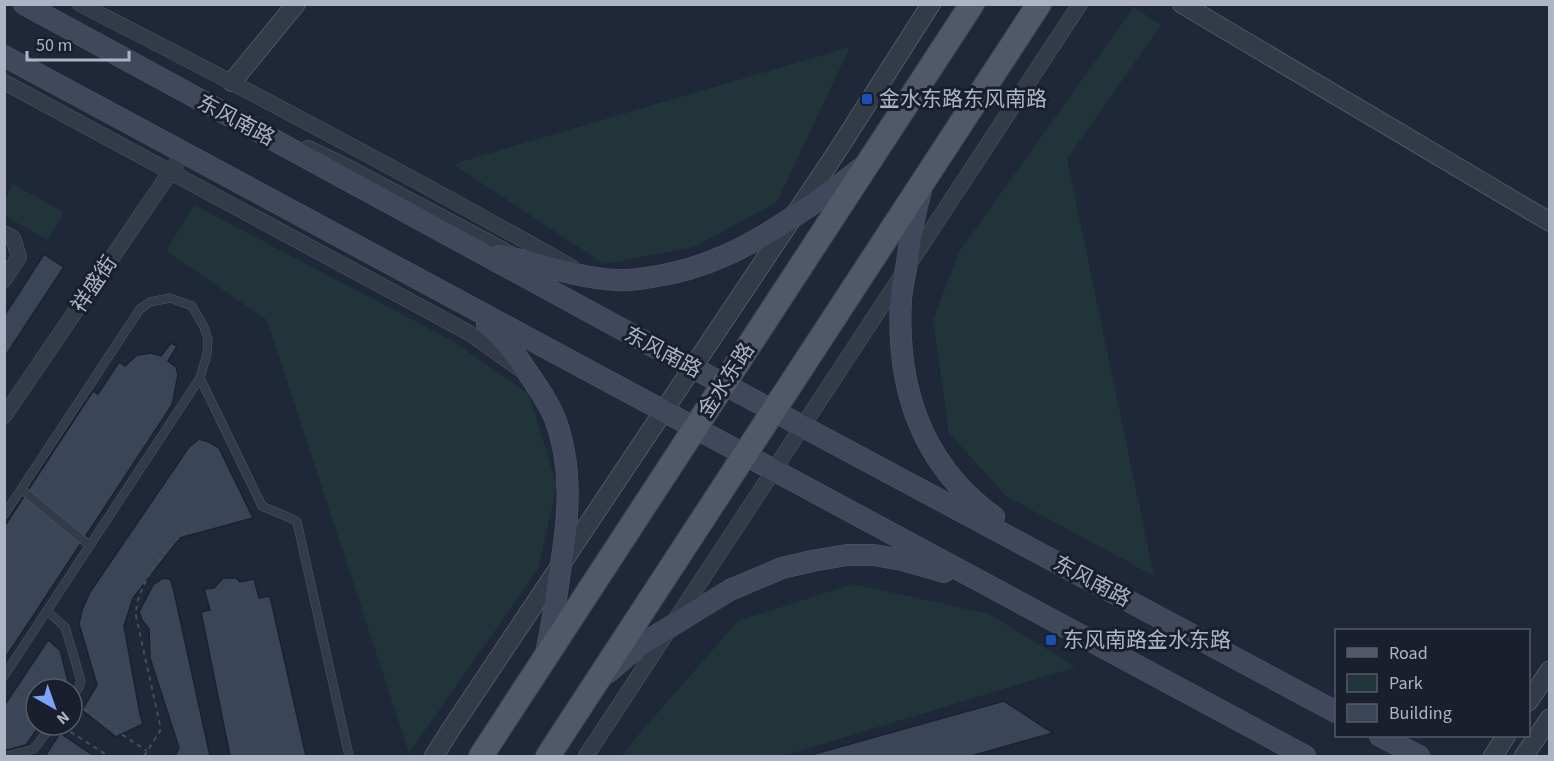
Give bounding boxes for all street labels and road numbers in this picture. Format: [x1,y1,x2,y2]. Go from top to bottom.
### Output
street label: 东风南路 [192,87,280,153]
street label: 祥盛街 [64,249,124,319]
street label: 东风南路 [619,319,707,385]
street label: 金水东路 [691,337,761,423]
street label: 东风南路 [1048,548,1136,614]

